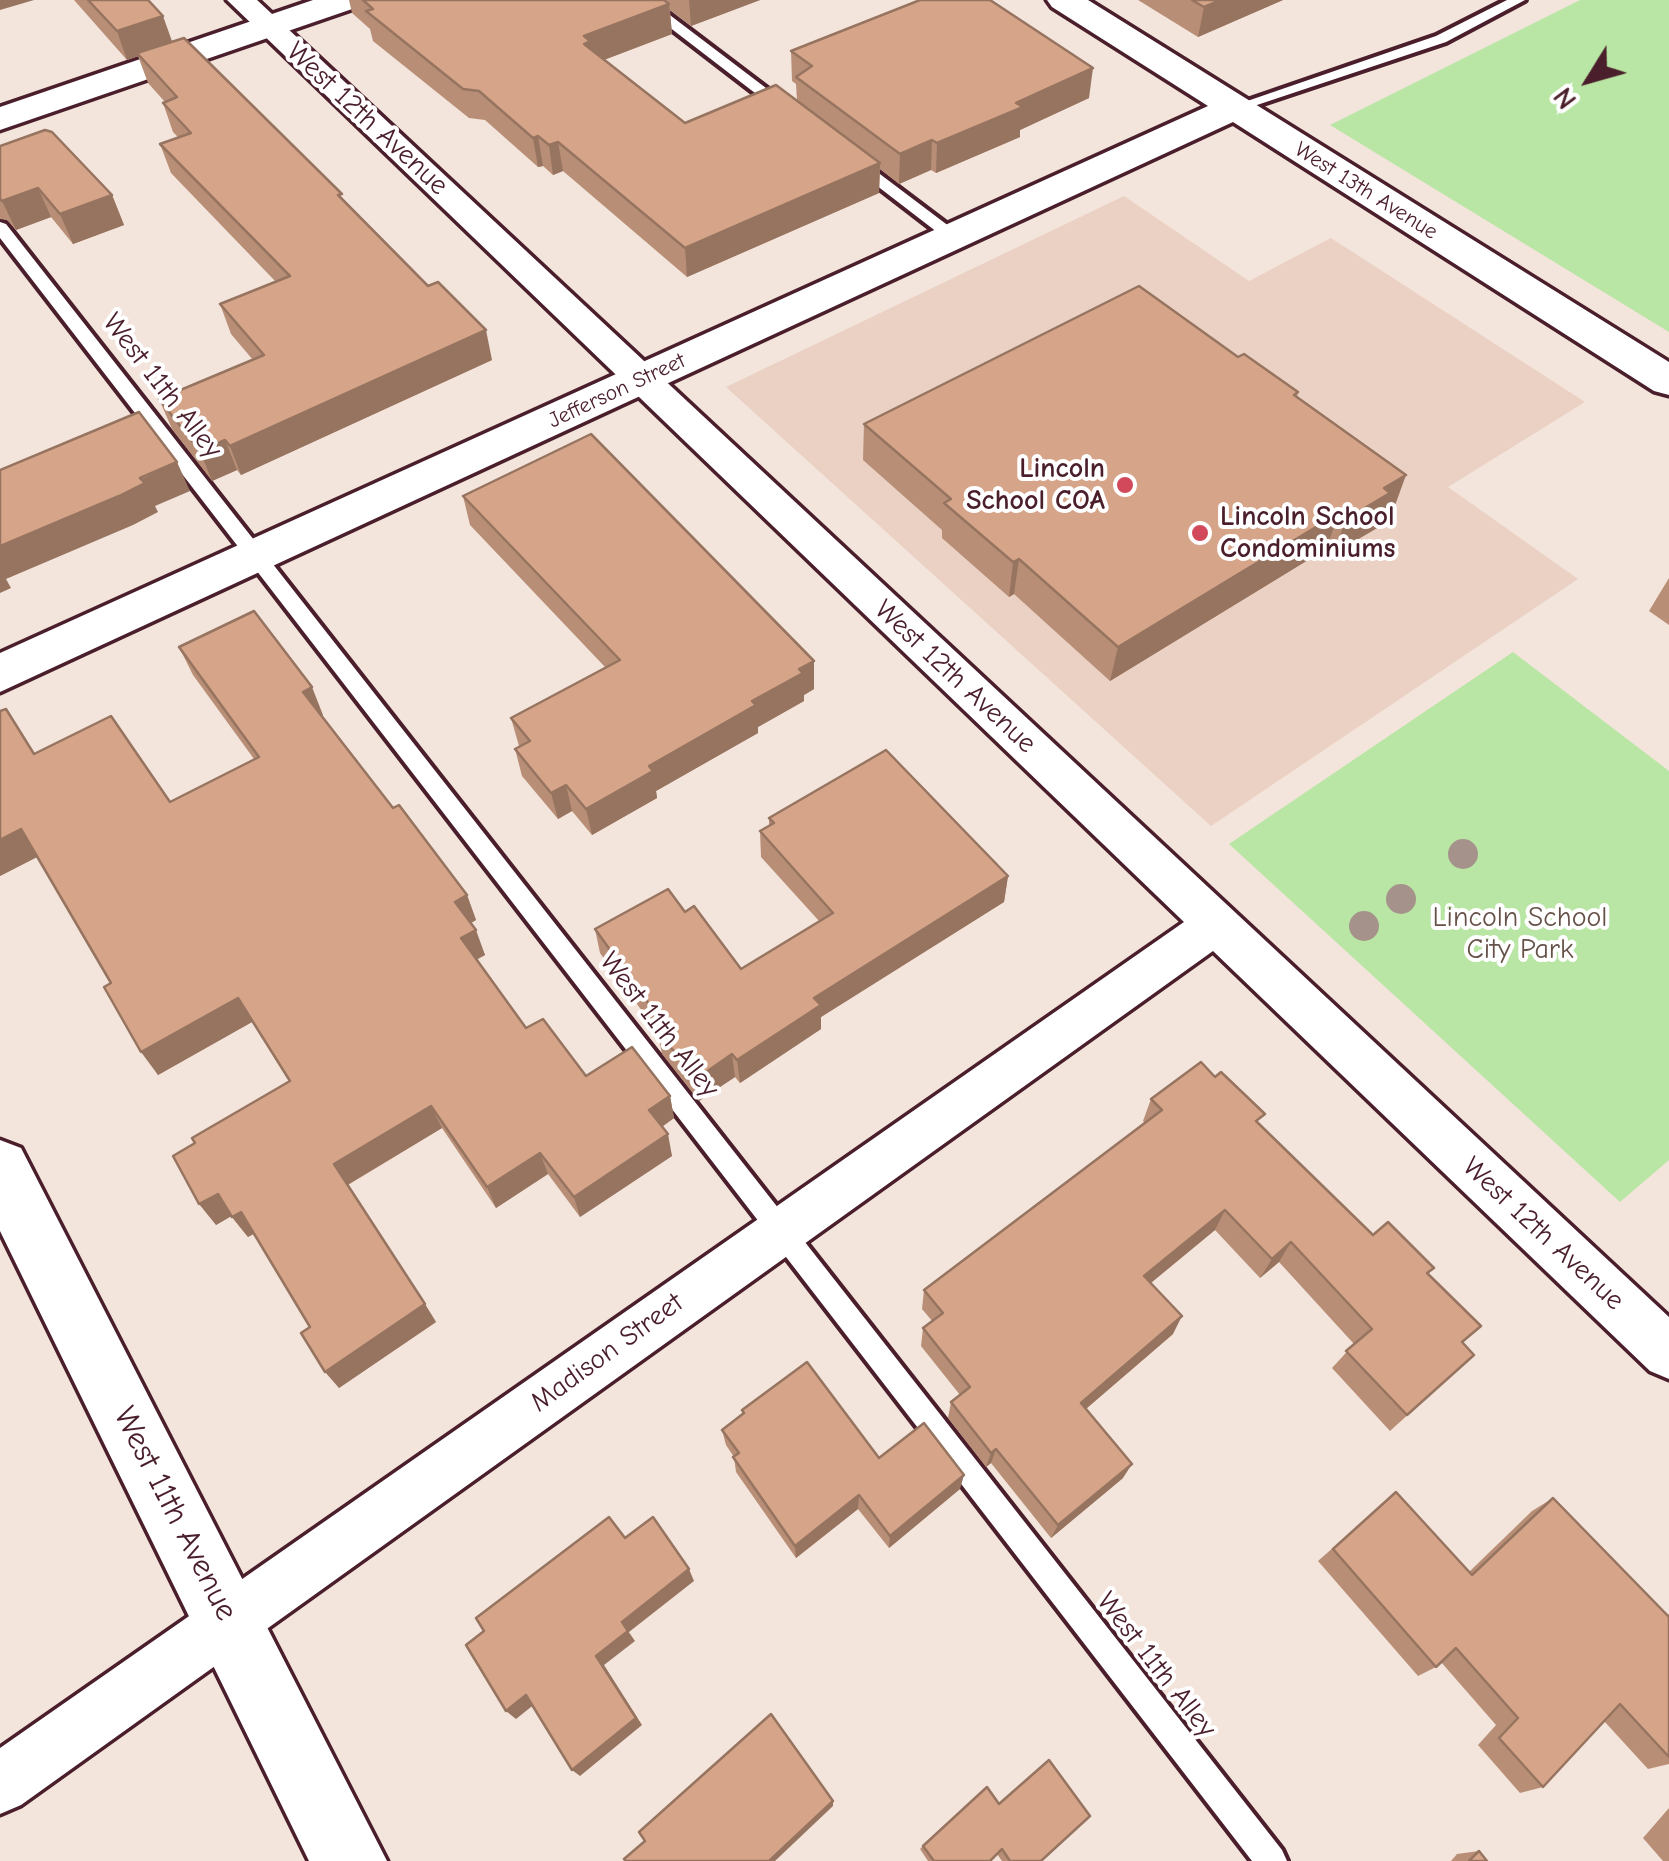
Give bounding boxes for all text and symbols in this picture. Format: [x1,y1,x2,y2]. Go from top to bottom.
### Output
north arrow [1539,30,1639,130]
street label: West 12th Avenue [279,36,455,202]
text: N [1547,81,1583,115]
street label: West 13th Avenue [1290,136,1442,246]
street label: West 11th Alley [95,307,229,465]
street label: Jefferson Street [544,348,690,434]
place label: Lincoln School COA [966,452,1105,518]
marker: Lincoln School COA [1114,474,1136,496]
place label: Lincoln School Condominiums [1220,500,1395,566]
marker: Lincoln School Condominiums [1189,522,1211,544]
street label: West 12th Avenue [867,594,1043,760]
park label: Lincoln School City Park [1433,901,1607,967]
street label: West 11th Alley [592,946,726,1104]
street label: West 12th Avenue [1455,1151,1631,1317]
street label: Madison Street [524,1286,690,1420]
street label: West 11th Avenue [105,1401,245,1627]
street label: West 11th Alley [1089,1586,1223,1744]

